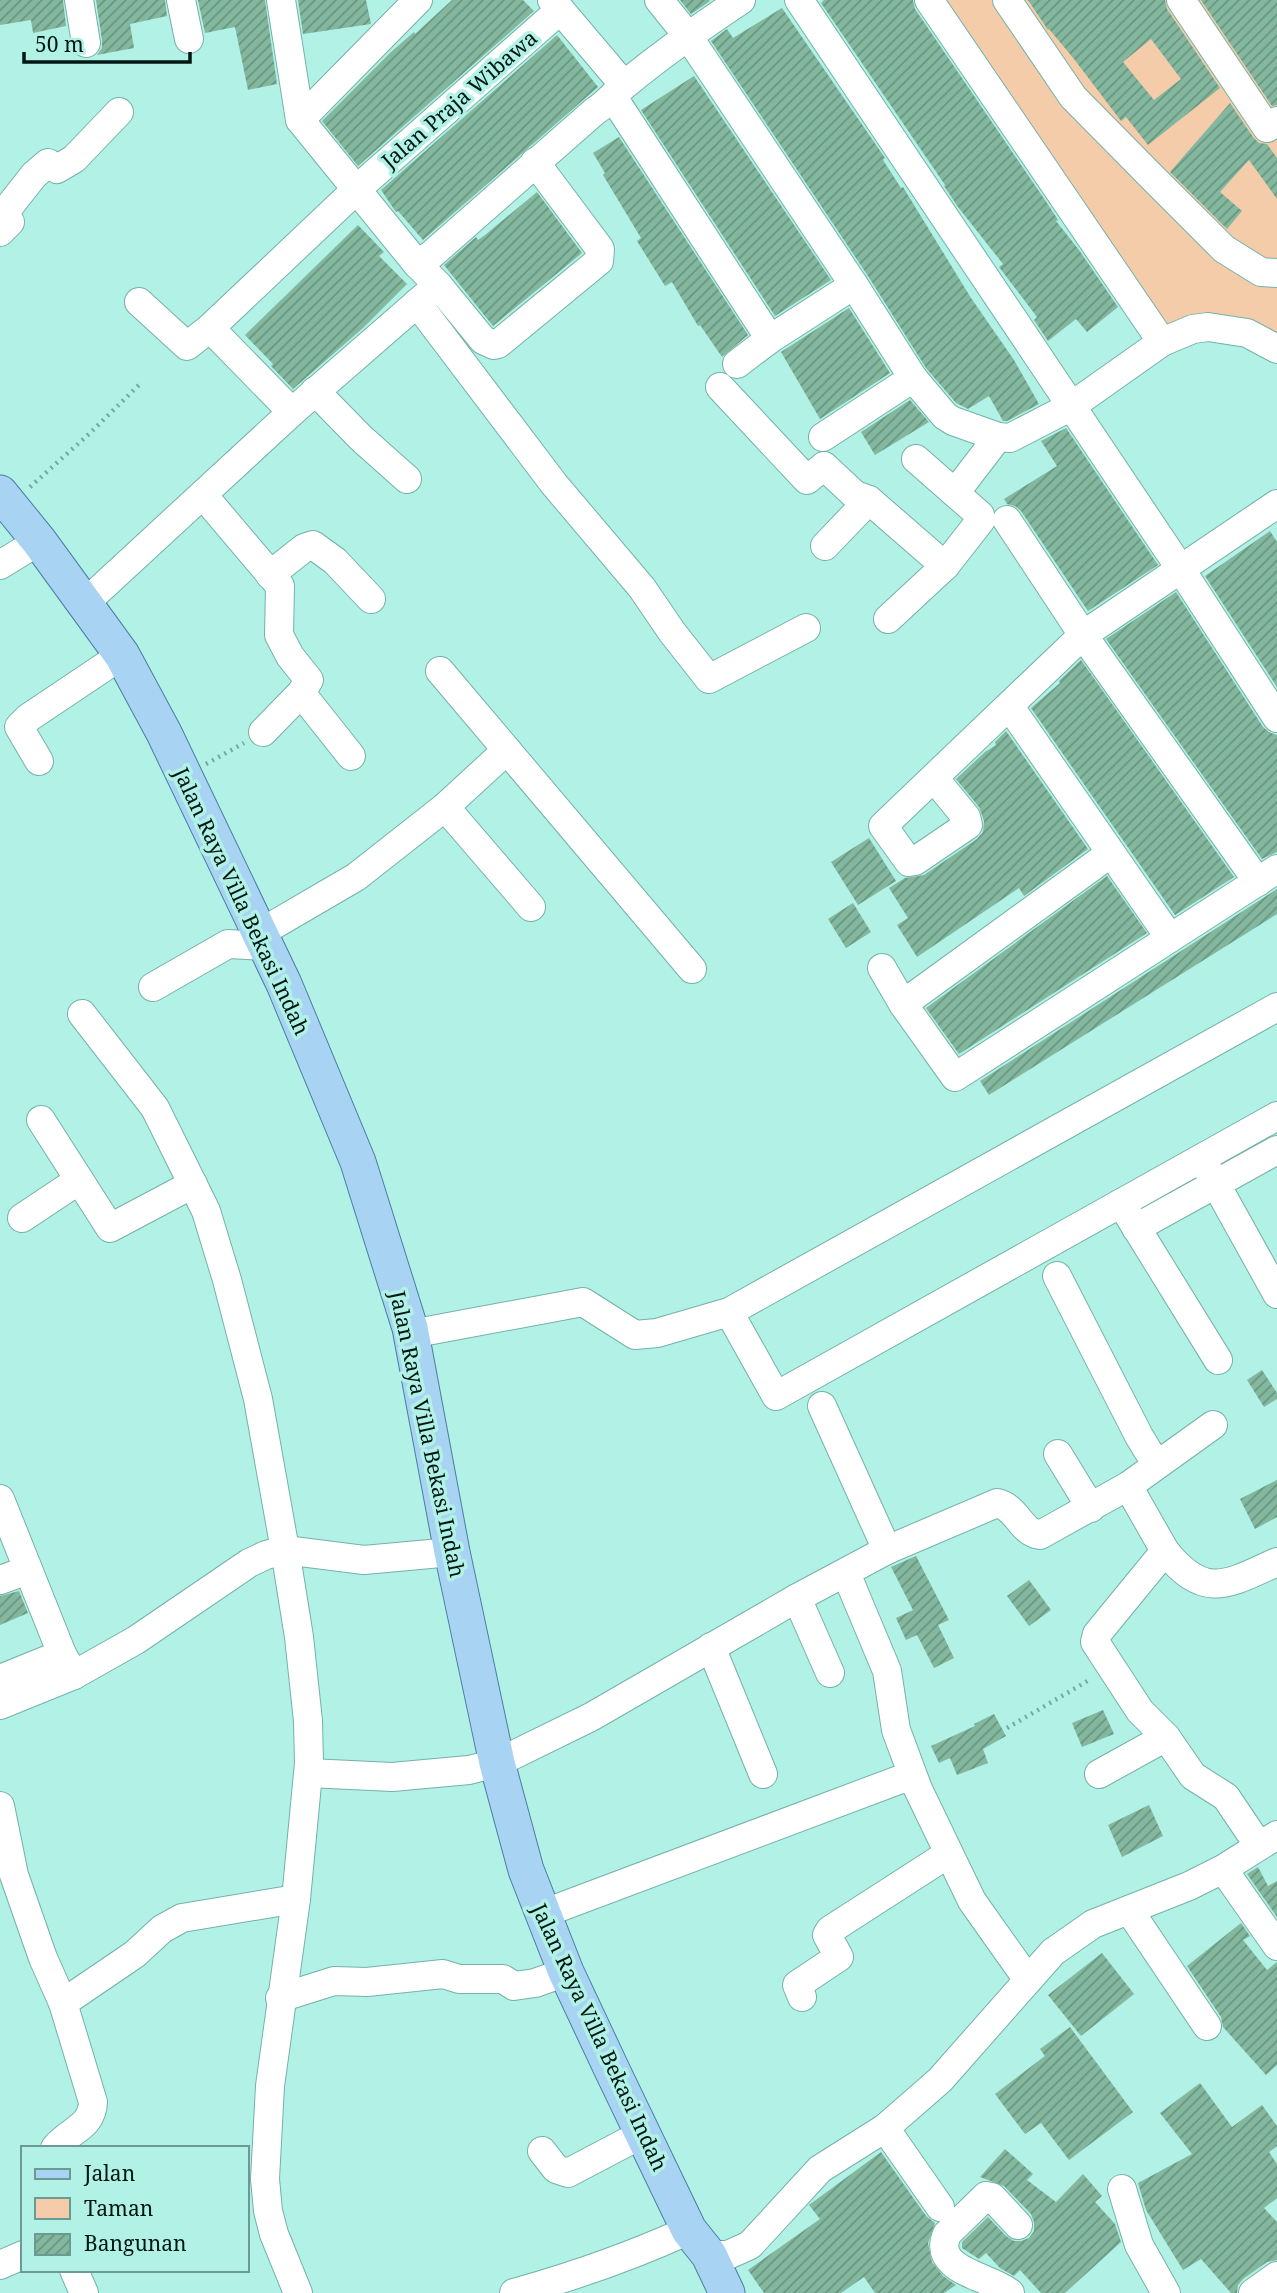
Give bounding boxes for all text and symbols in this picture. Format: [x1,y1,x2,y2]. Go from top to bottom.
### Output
scale bar [24,21,191,65]
street label: Jalan Praja Wibawa [375,24,543,175]
text: 50 m [35,30,84,58]
street label: Jalan Raya Villa Bekasi Indah [167,762,316,1039]
street label: Jalan Raya Villa Bekasi Indah [384,1287,472,1580]
street label: Jalan Raya Villa Bekasi Indah [525,1898,674,2175]
legend [21,2146,248,2272]
text: Jalan [83,2159,135,2187]
text: Taman [84,2194,153,2222]
text: Bangunan [84,2229,187,2257]

